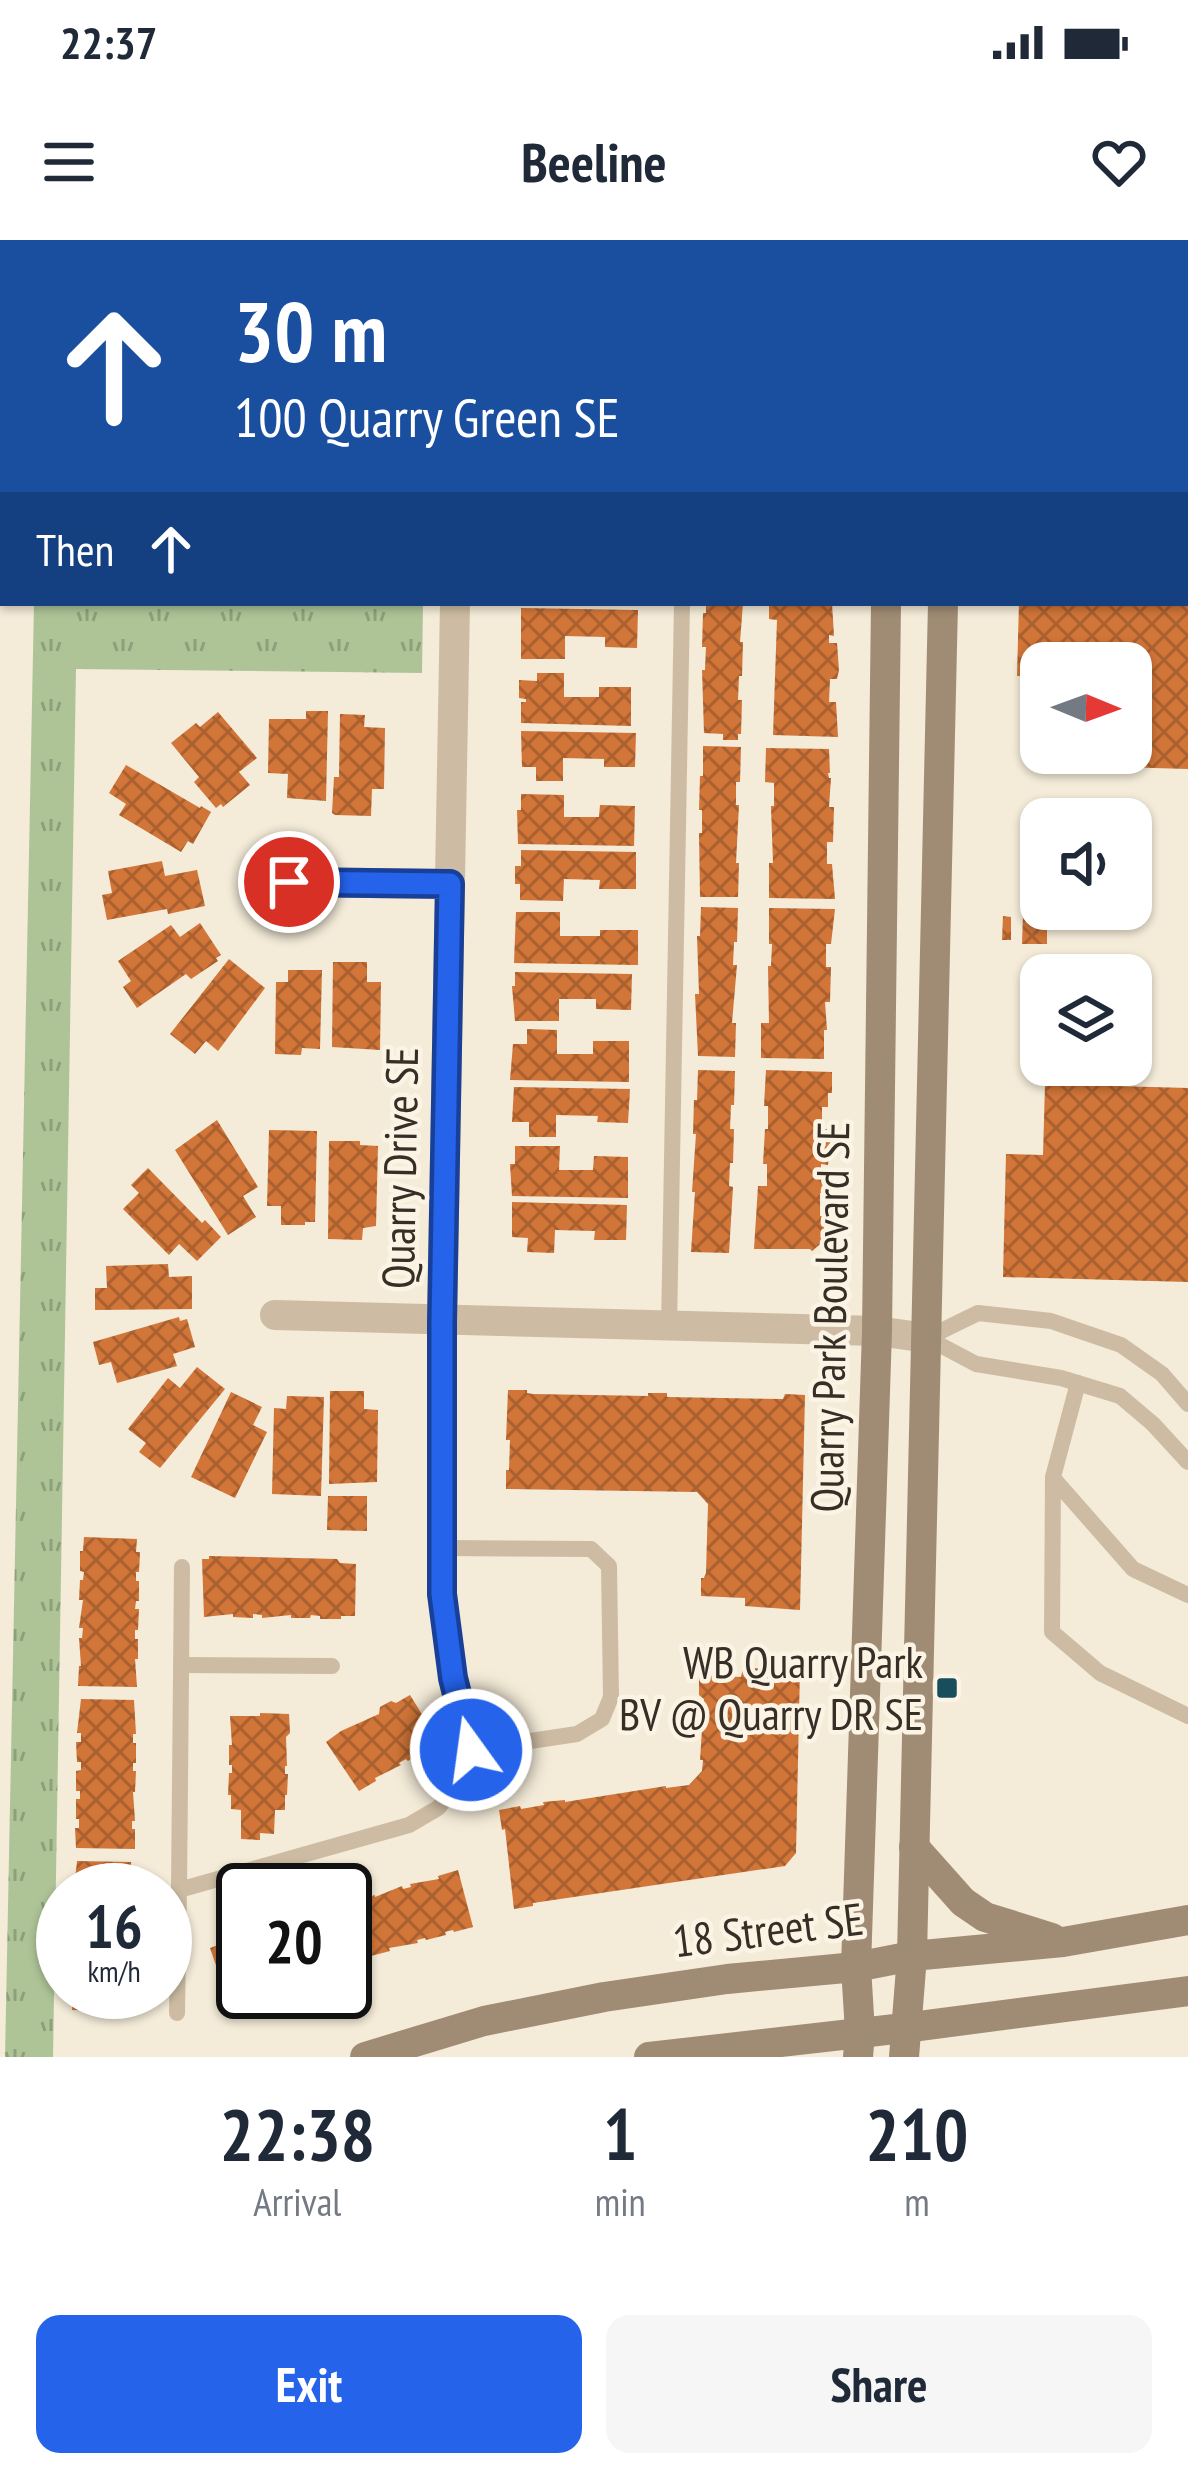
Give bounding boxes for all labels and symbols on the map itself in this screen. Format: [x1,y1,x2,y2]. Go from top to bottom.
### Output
north arrow [1020,642,1152,774]
pin [238,831,340,933]
street label: Quarry Drive SE [368,1047,430,1289]
street label: Quarry Park Boulevard SE [797,1121,861,1513]
place label: WB Quarry Park BV @ Quarry DR SE [619,1632,924,1742]
marker: WB Quarry Park BV @ Quarry DR SE [934,1675,960,1701]
position arrow [408,1687,534,1813]
speed limit sign: 20 [216,1863,372,2019]
street label: 18 Street SE [669,1889,866,1969]

